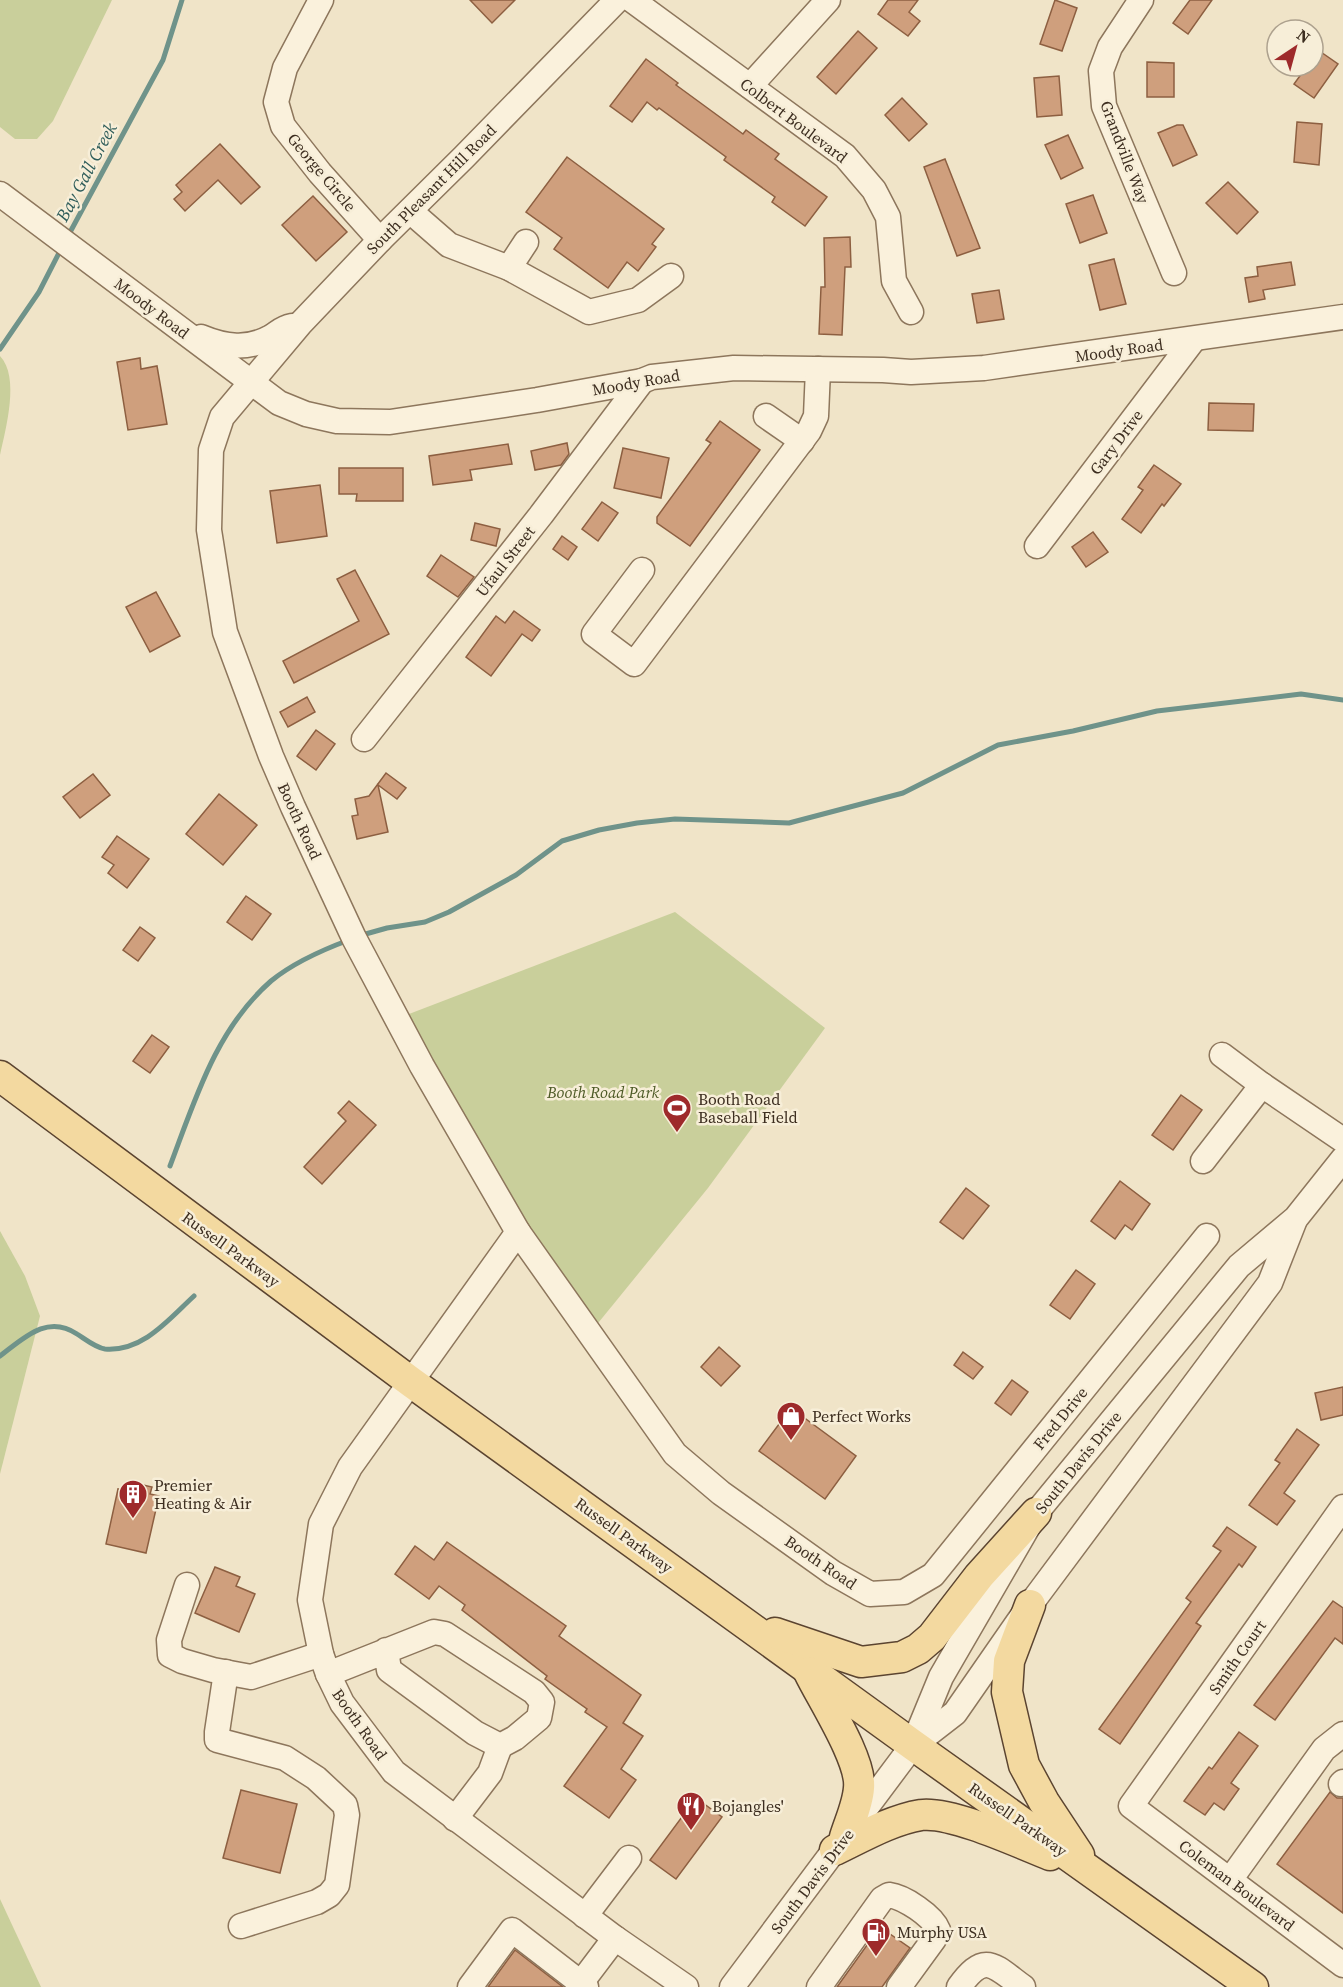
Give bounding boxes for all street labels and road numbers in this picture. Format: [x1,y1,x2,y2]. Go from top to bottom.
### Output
street label: Colbert Boulevard [736,72,852,168]
street label: Grandville Way [1095,97,1155,207]
street label: South Pleasant Hill Road [361,119,501,259]
street label: George Circle [283,128,361,216]
street label: Moody Road [110,273,194,343]
street label: Moody Road [1074,333,1164,367]
street label: Moody Road [590,363,682,401]
street label: Gary Drive [1084,405,1148,479]
street label: Ufaul Street [470,520,540,601]
street label: Booth Road [273,779,327,863]
street label: Russell Parkway [178,1206,285,1292]
street label: Fred Drive [1028,1382,1092,1454]
street label: South Davis Drive [1030,1406,1126,1518]
street label: Russell Parkway [571,1492,678,1578]
street label: Booth Road [781,1530,861,1594]
street label: Smith Court [1203,1615,1271,1699]
street label: Booth Road [327,1684,393,1764]
street label: Russell Parkway [964,1777,1072,1862]
street label: South Davis Drive [765,1824,859,1938]
street label: Coleman Boulevard [1175,1834,1299,1936]

